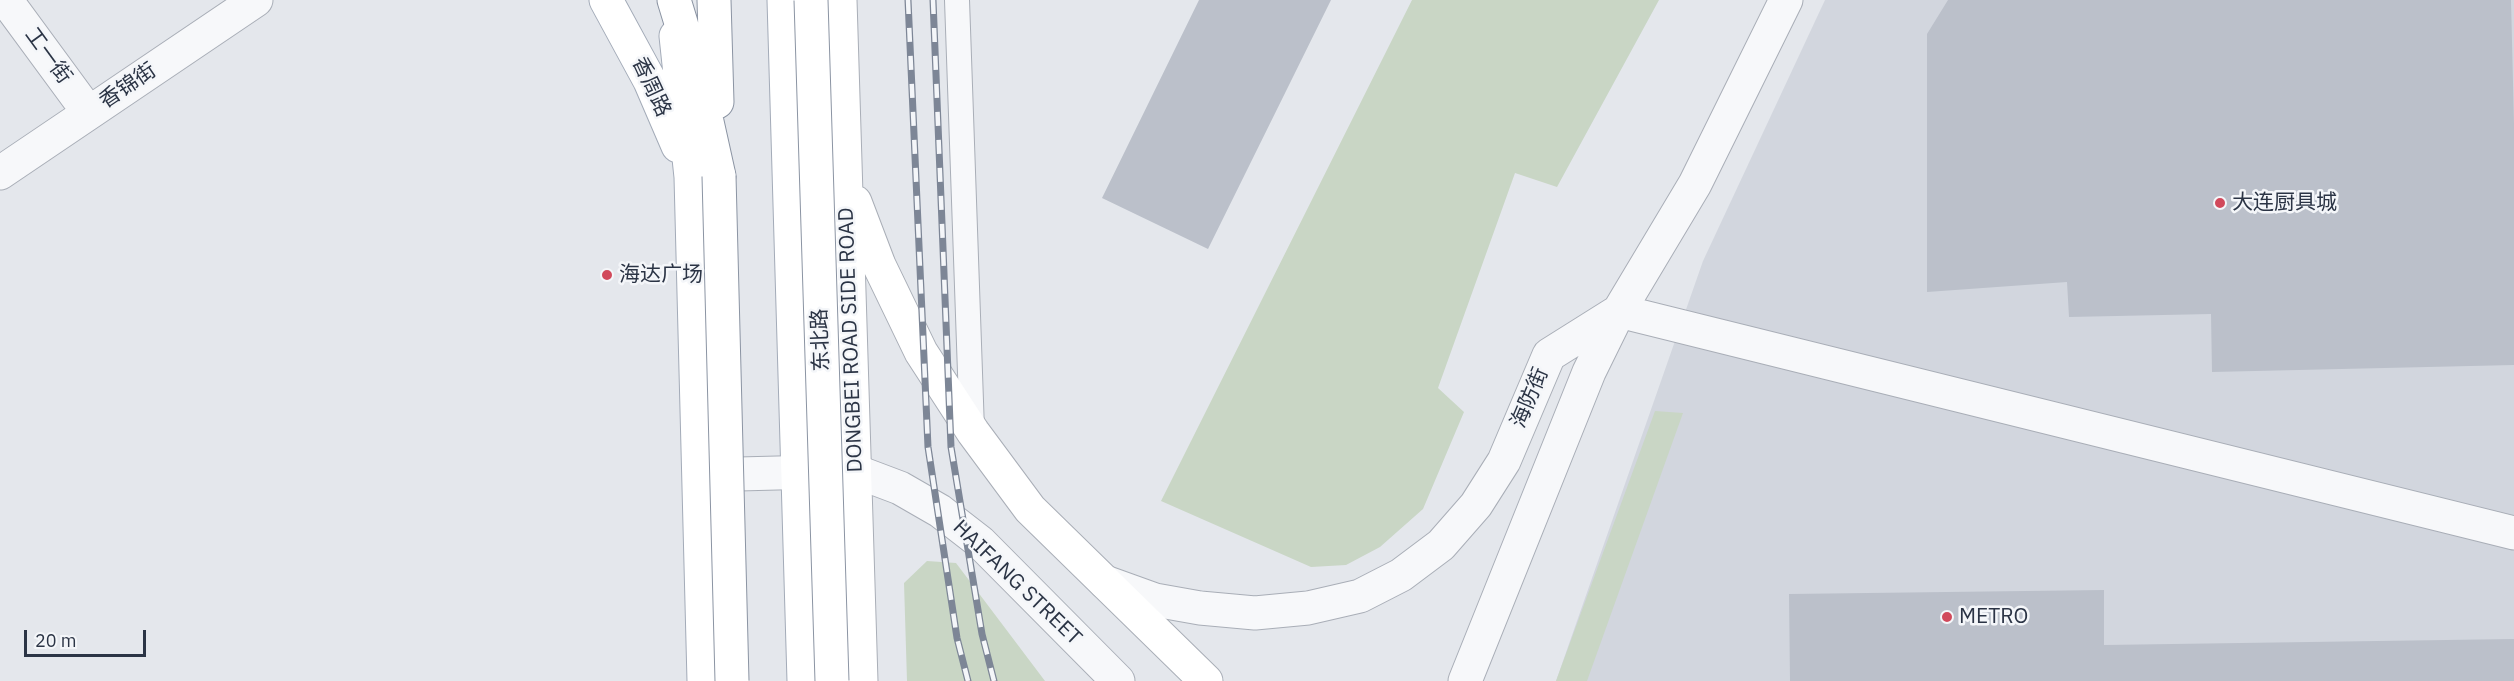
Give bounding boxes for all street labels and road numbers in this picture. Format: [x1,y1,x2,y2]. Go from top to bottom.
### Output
street label: 工一街 [19,23,77,89]
street label: 香周路 [626,53,676,121]
street label: 香锦街 [95,58,161,114]
street label: DONGBEI ROAD SIDE ROAD [834,207,868,473]
street label: 东北路 [807,308,835,372]
street label: 海防街 [1506,364,1554,432]
street label: HAIFANG STREET [947,515,1087,651]

